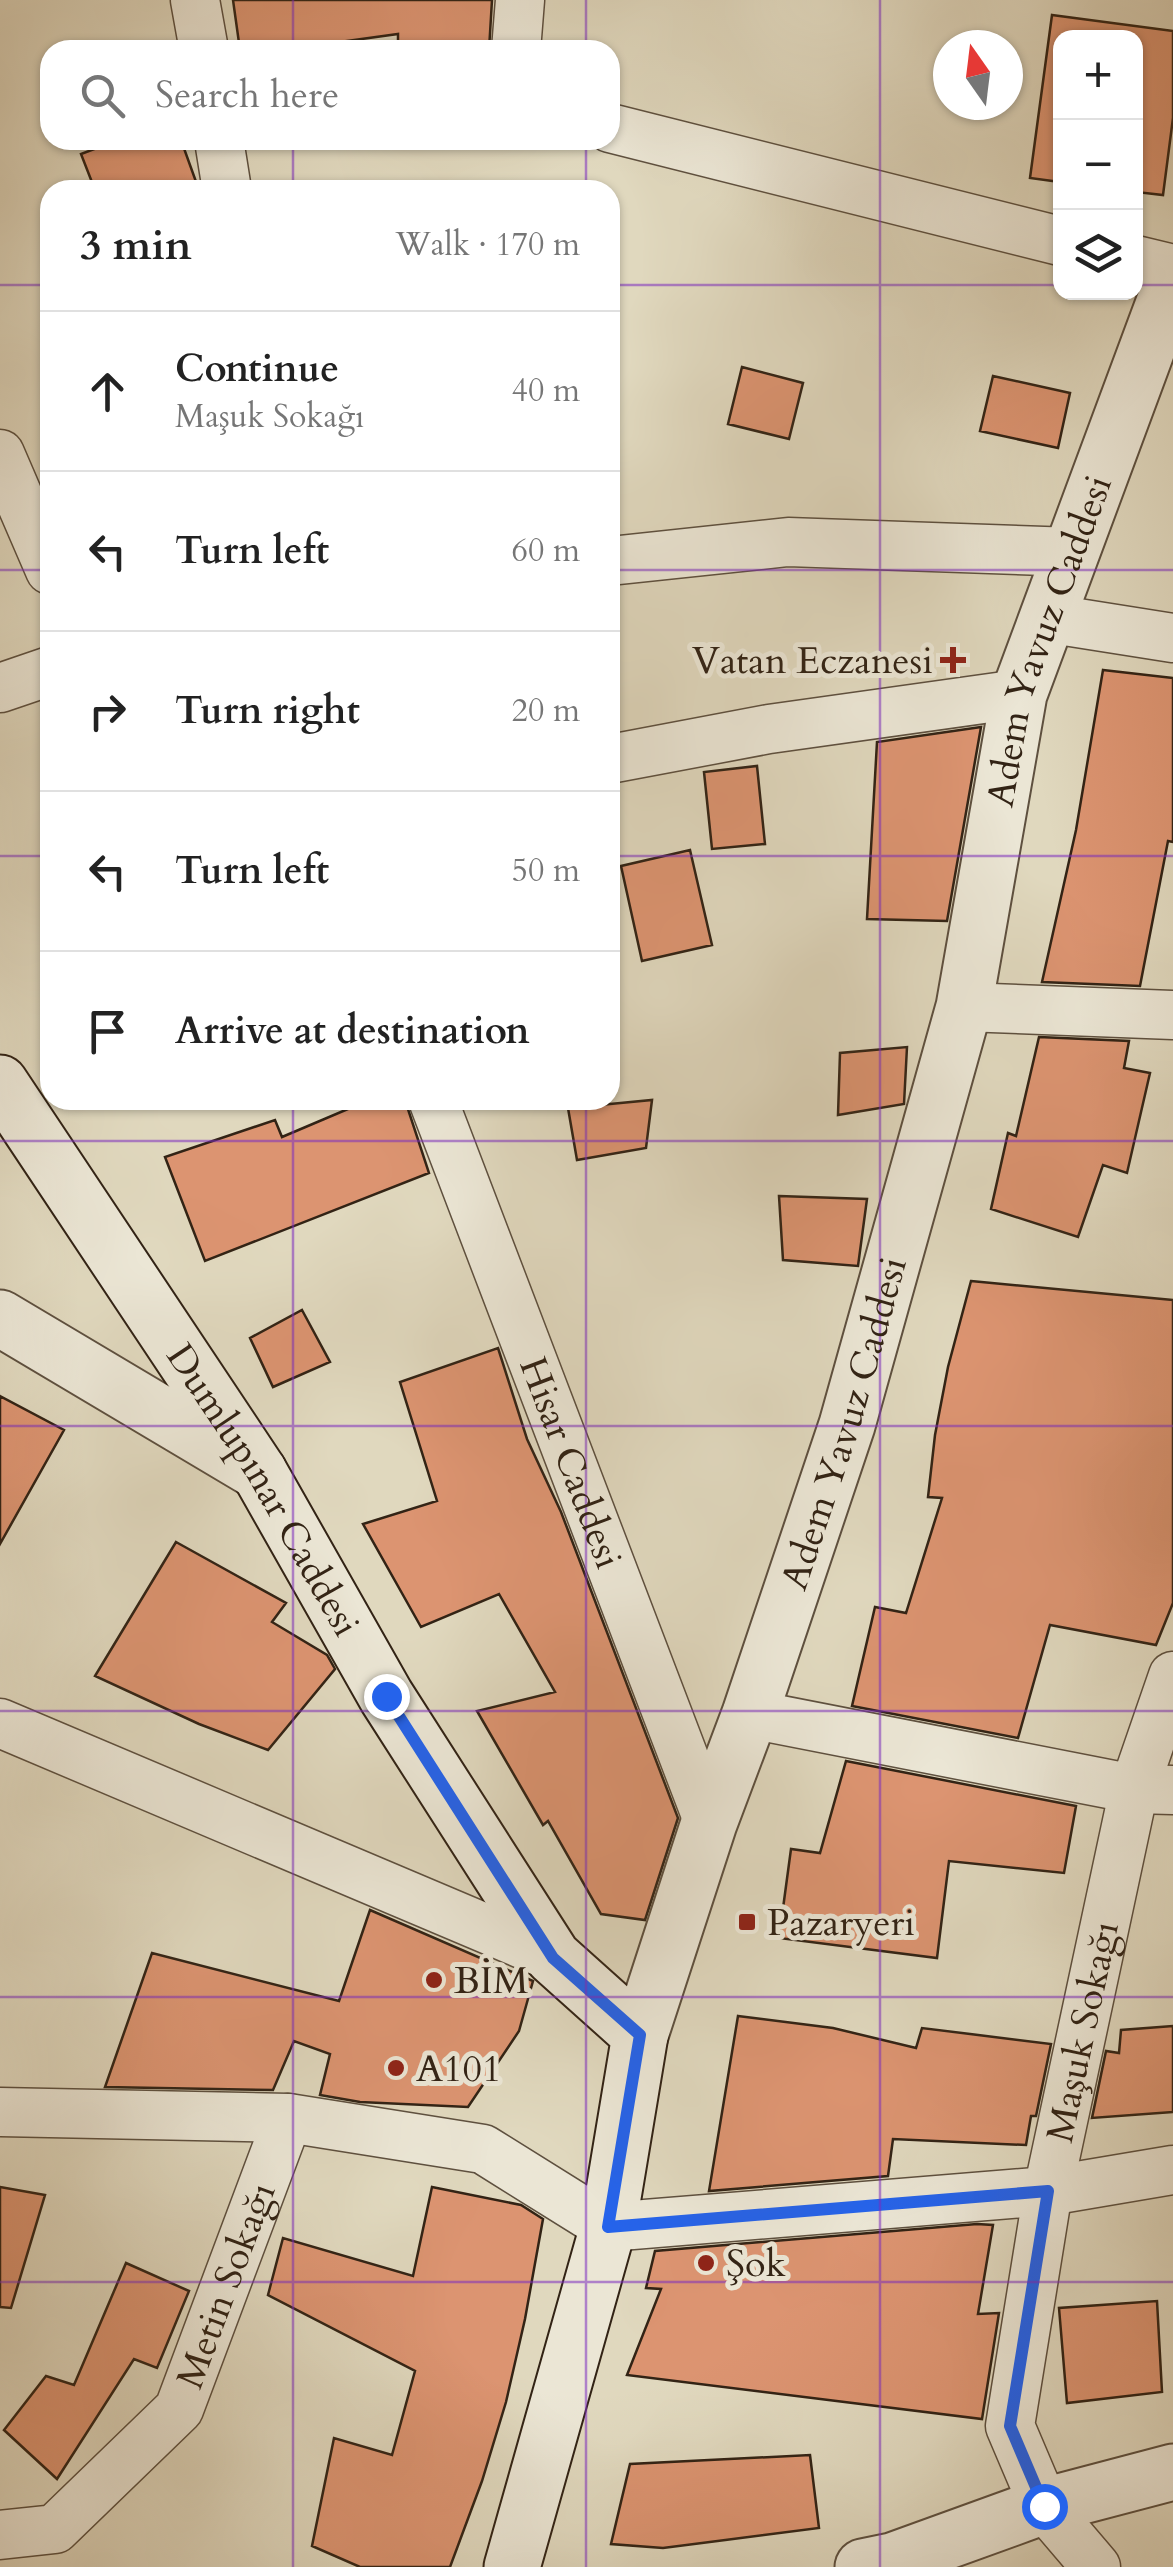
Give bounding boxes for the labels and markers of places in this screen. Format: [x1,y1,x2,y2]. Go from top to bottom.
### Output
place label: Vatan Eczanesi [692,635,933,687]
marker: Vatan Eczanesi [942,649,964,671]
place label: Pazaryeri [767,1897,915,1949]
marker: Pazaryeri [736,1911,758,1933]
place label: BİM [454,1955,529,2007]
marker: BİM [423,1969,445,1991]
place label: A101 [416,2043,501,2095]
marker: A101 [385,2057,407,2079]
place label: Şok [726,2238,787,2290]
marker: Şok [695,2252,717,2274]

